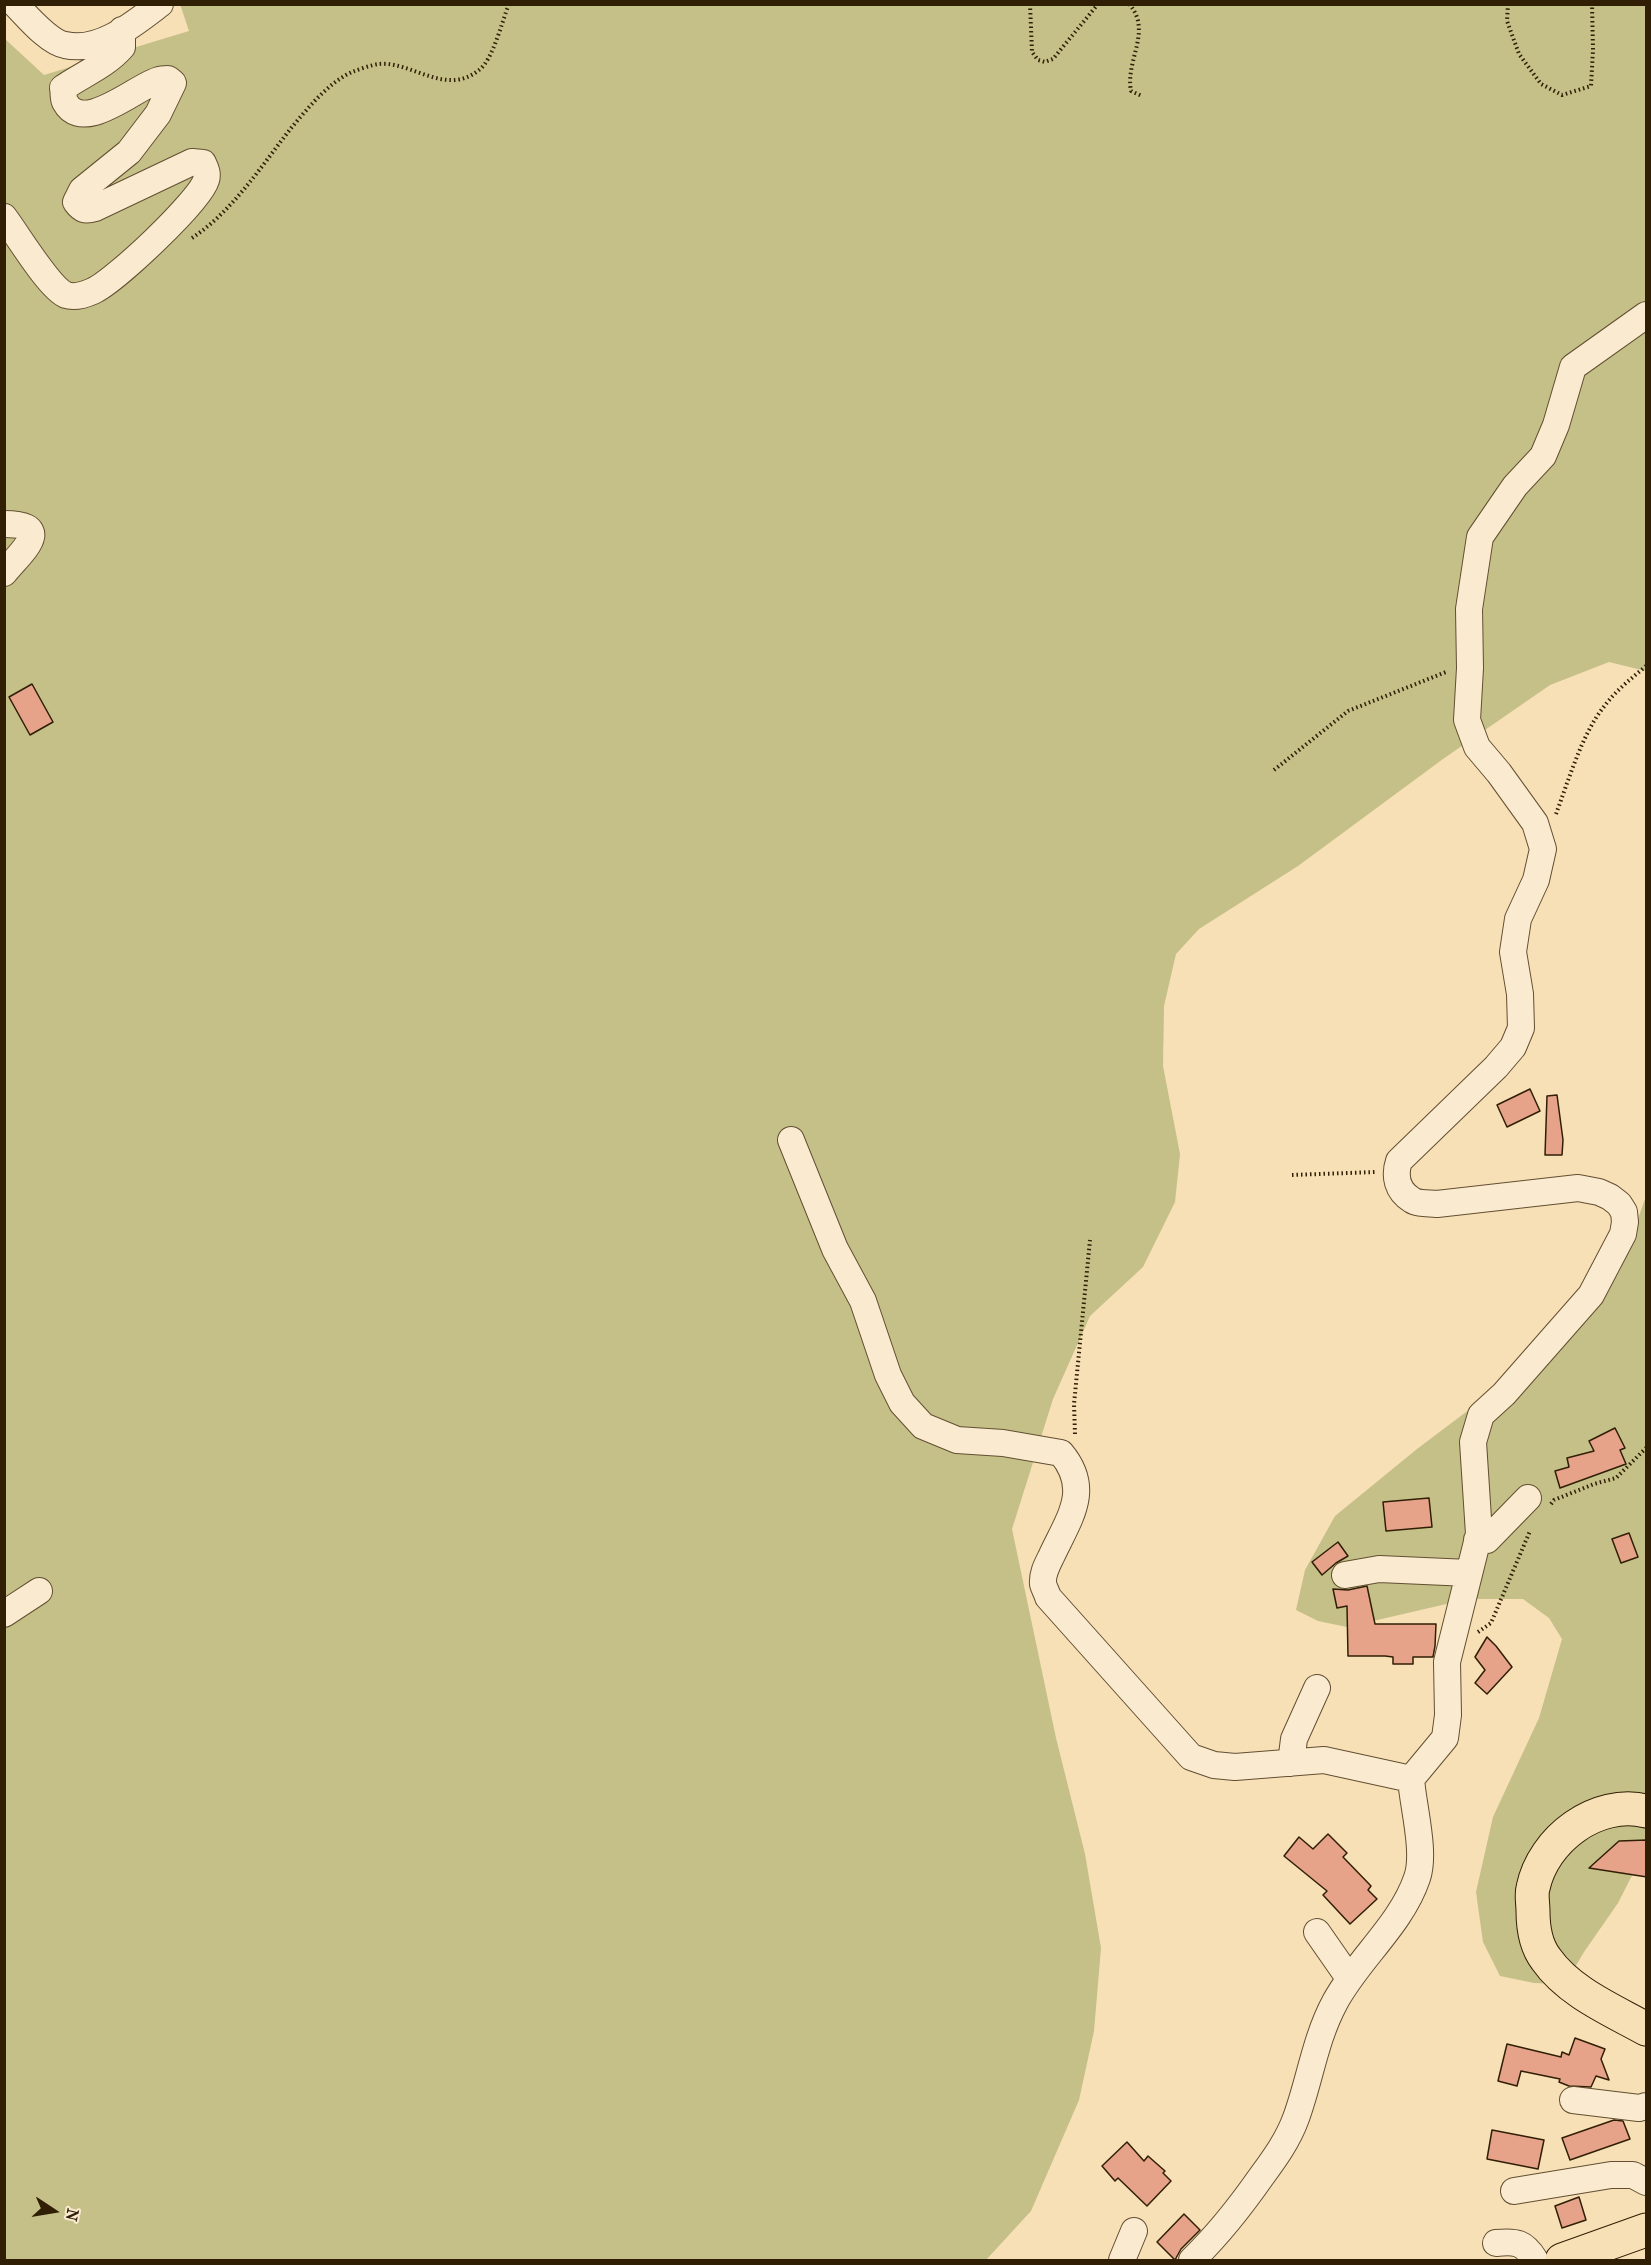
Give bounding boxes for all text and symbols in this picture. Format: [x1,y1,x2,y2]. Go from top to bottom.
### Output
north arrow [24,2181,84,2241]
text: N [62,2207,83,2223]

